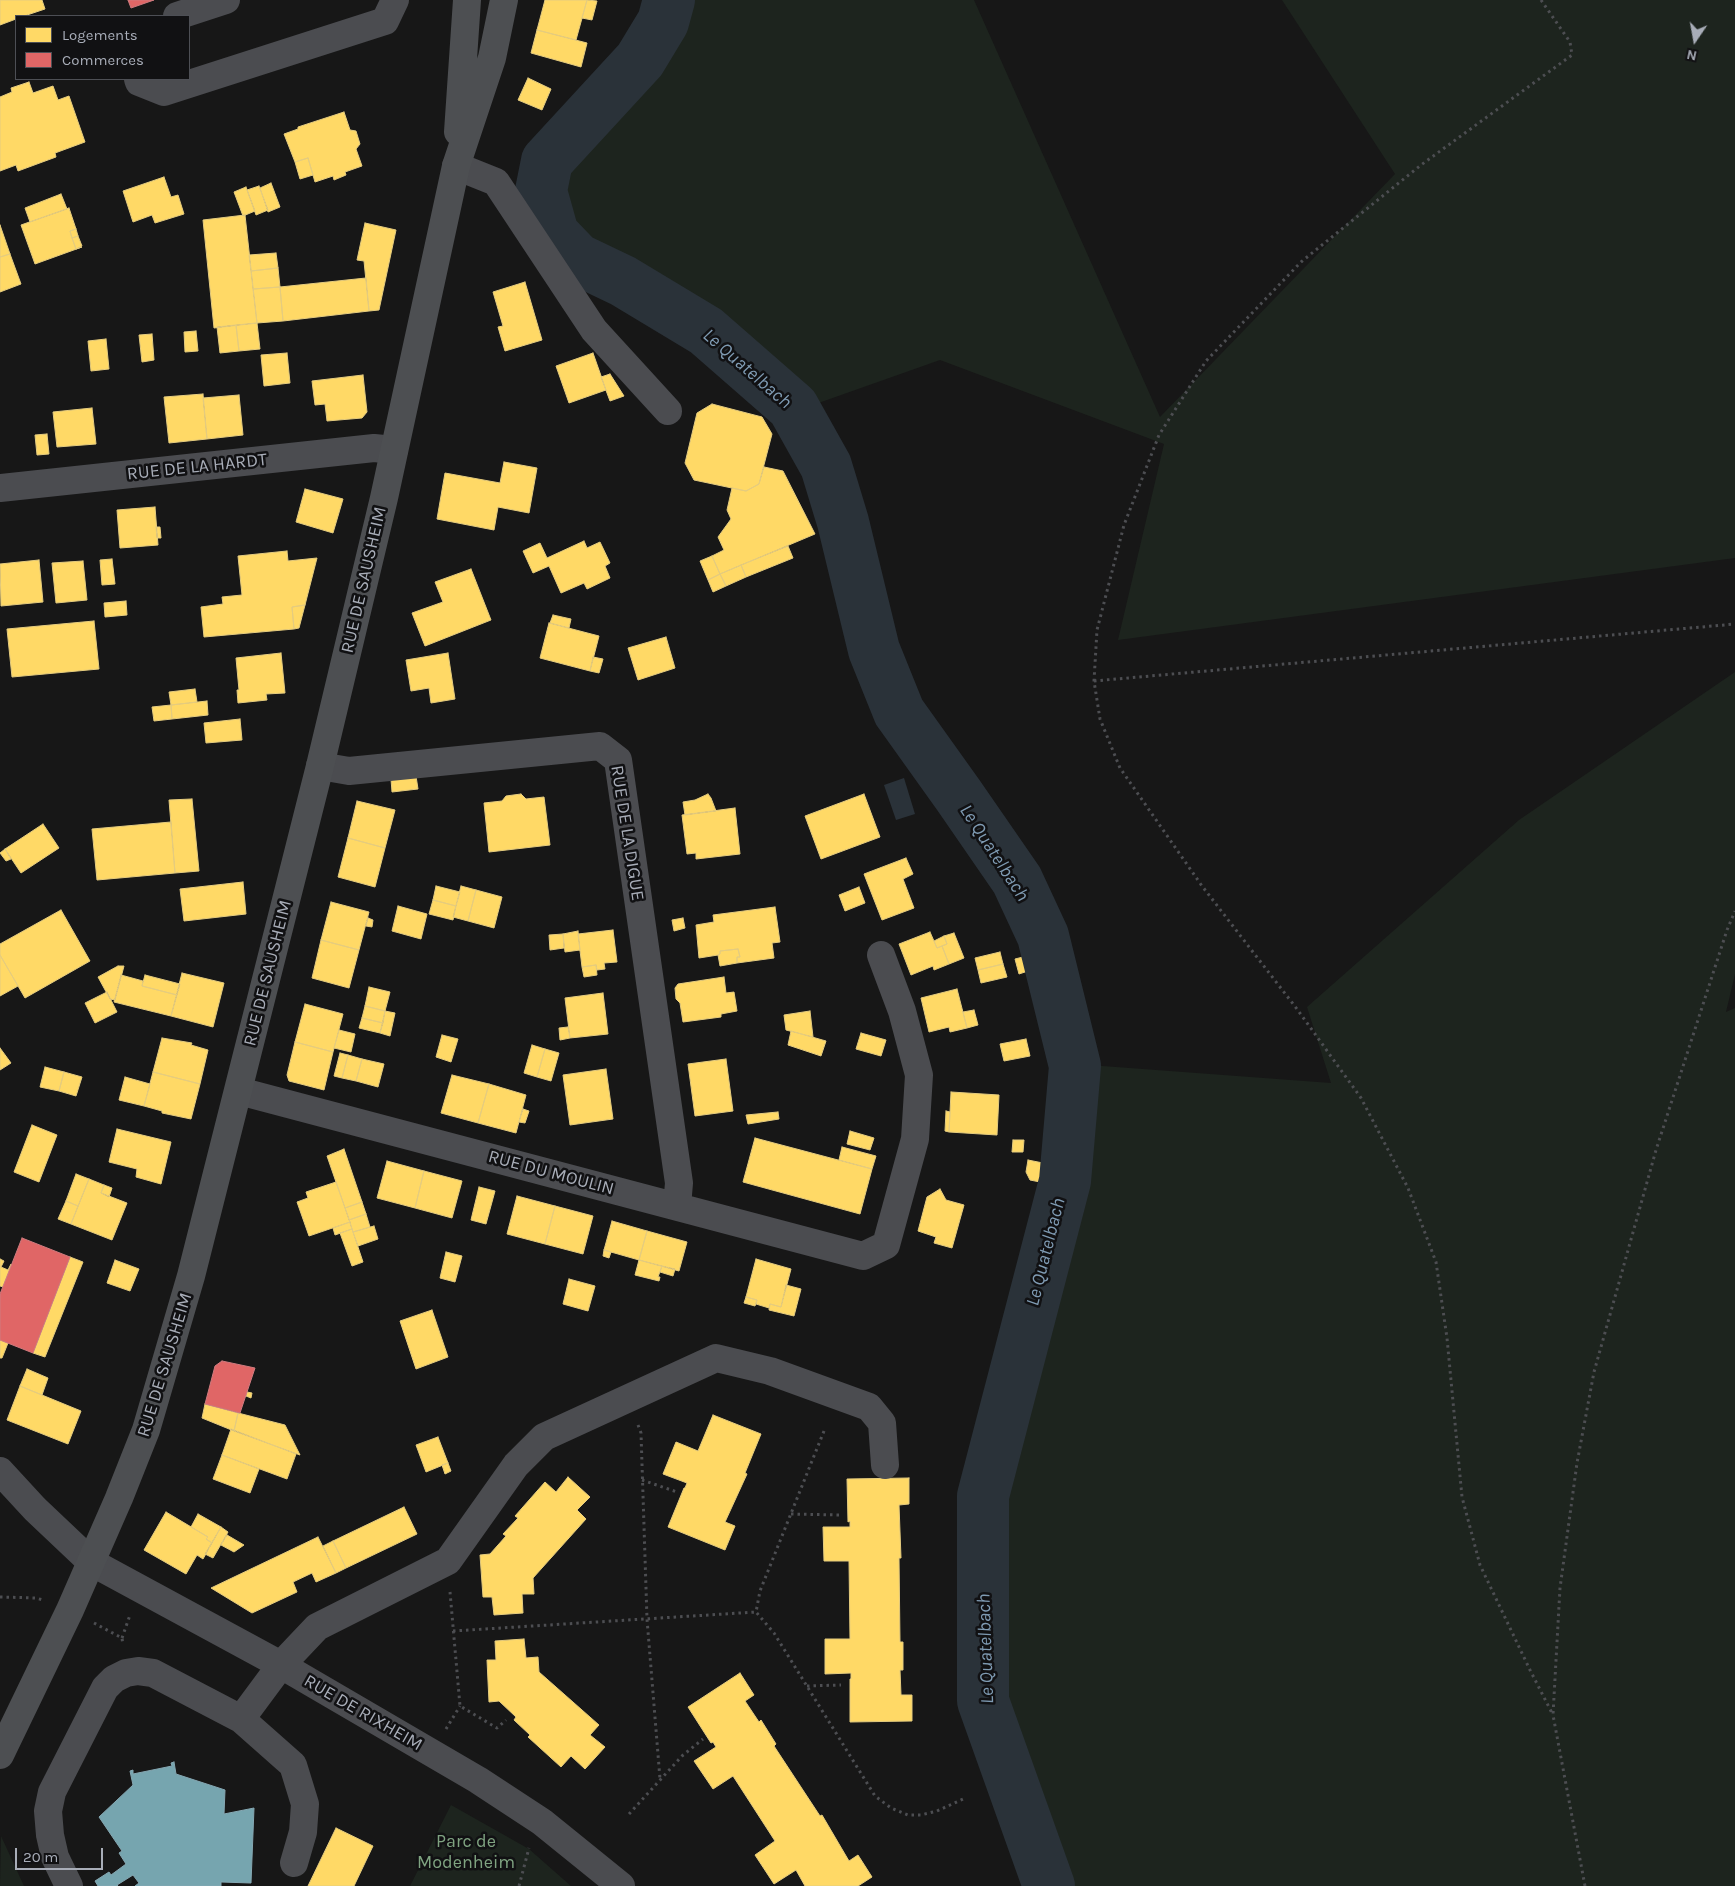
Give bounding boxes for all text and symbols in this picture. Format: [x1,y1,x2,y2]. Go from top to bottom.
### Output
legend [15,15,190,80]
north arrow [1670,15,1720,65]
text: Logements [62,26,138,44]
text: N [1685,46,1698,65]
text: Commerces [62,51,144,69]
water label: Le Quatelbach [698,324,796,414]
street label: RUE DE LA HARDT [126,449,268,485]
street label: RUE DE SAUSHEIM [337,505,391,655]
street label: RUE DE LA DIGUE [606,764,648,902]
water label: Le Quatelbach [954,800,1034,906]
street label: RUE DE SAUSHEIM [239,898,297,1048]
street label: RUE DU MOULIN [486,1146,616,1200]
water label: Le Quatelbach [1022,1196,1070,1308]
street label: RUE DE SAUSHEIM [133,1290,197,1440]
water label: Le Quatelbach [973,1593,999,1705]
street label: RUE DE RIXHEIM [300,1670,426,1756]
park label: Parc de Modenheim [417,1831,515,1874]
scale bar [18,1838,105,1870]
text: 20 m [23,1848,58,1866]

